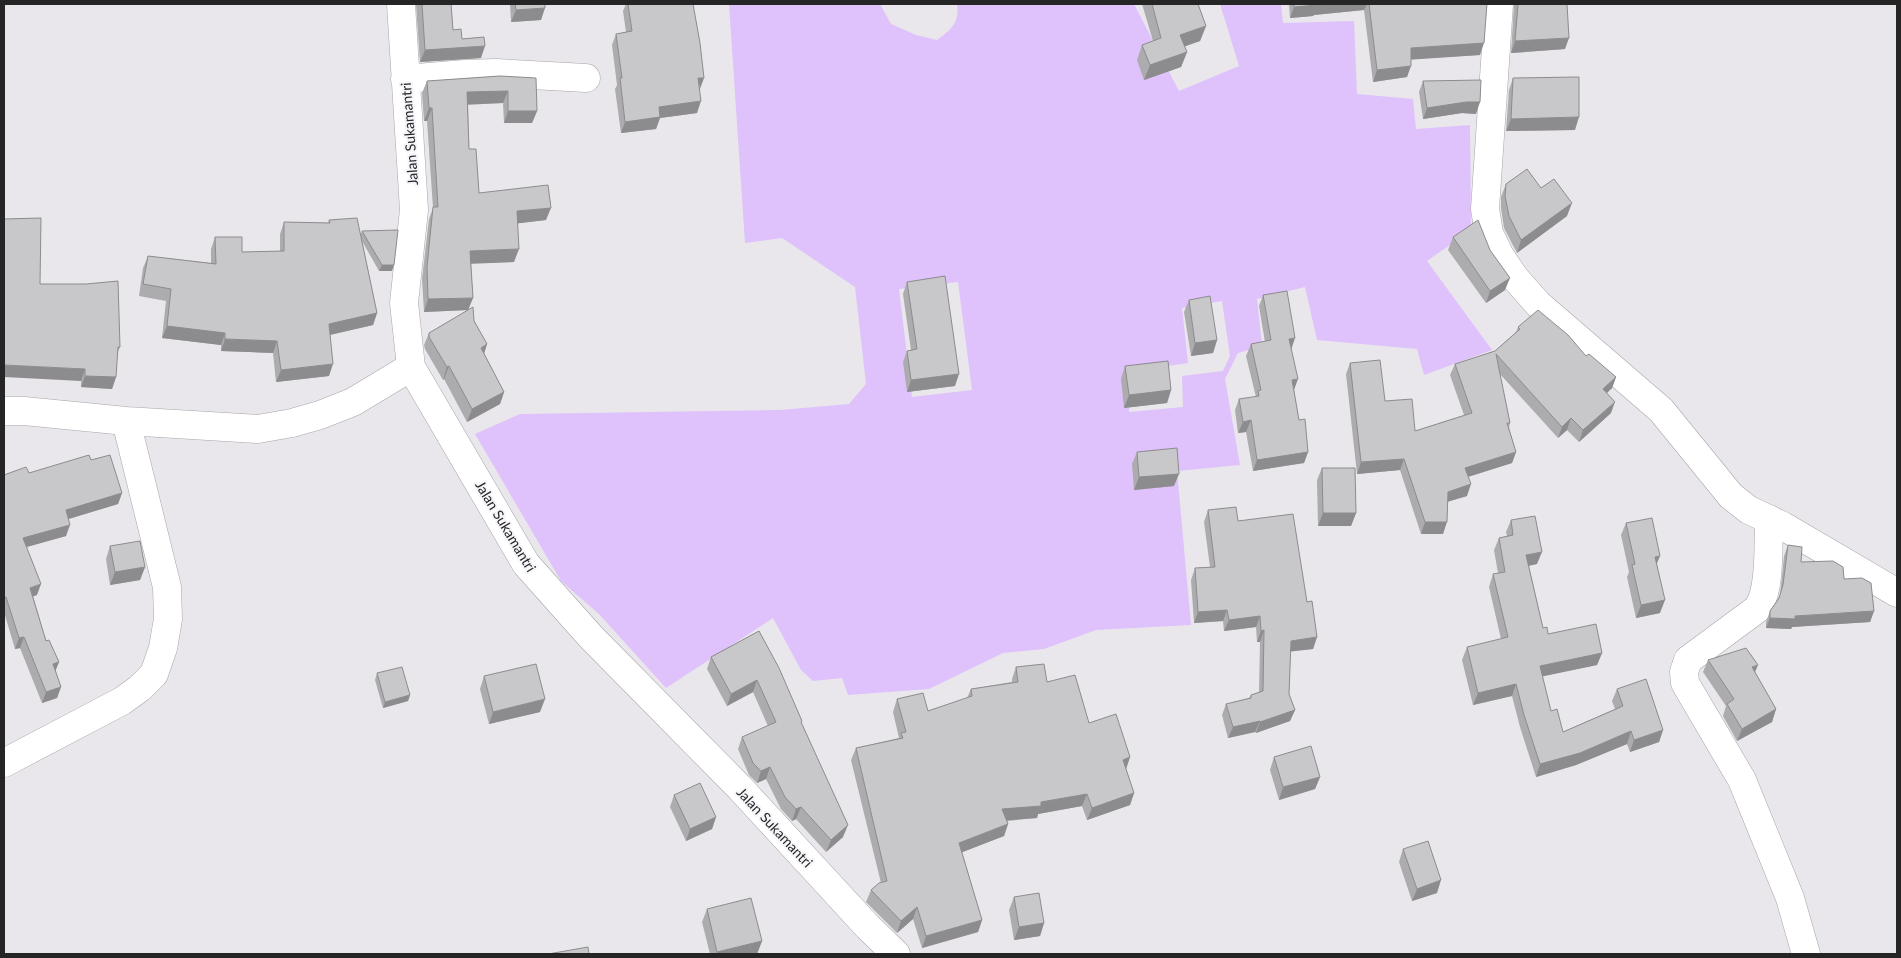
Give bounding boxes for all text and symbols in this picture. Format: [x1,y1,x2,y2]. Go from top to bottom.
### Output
street label: Jalan Sukamantri [397,82,421,186]
street label: Jalan Sukamantri [472,477,540,575]
street label: Jalan Sukamantri [734,783,816,871]

